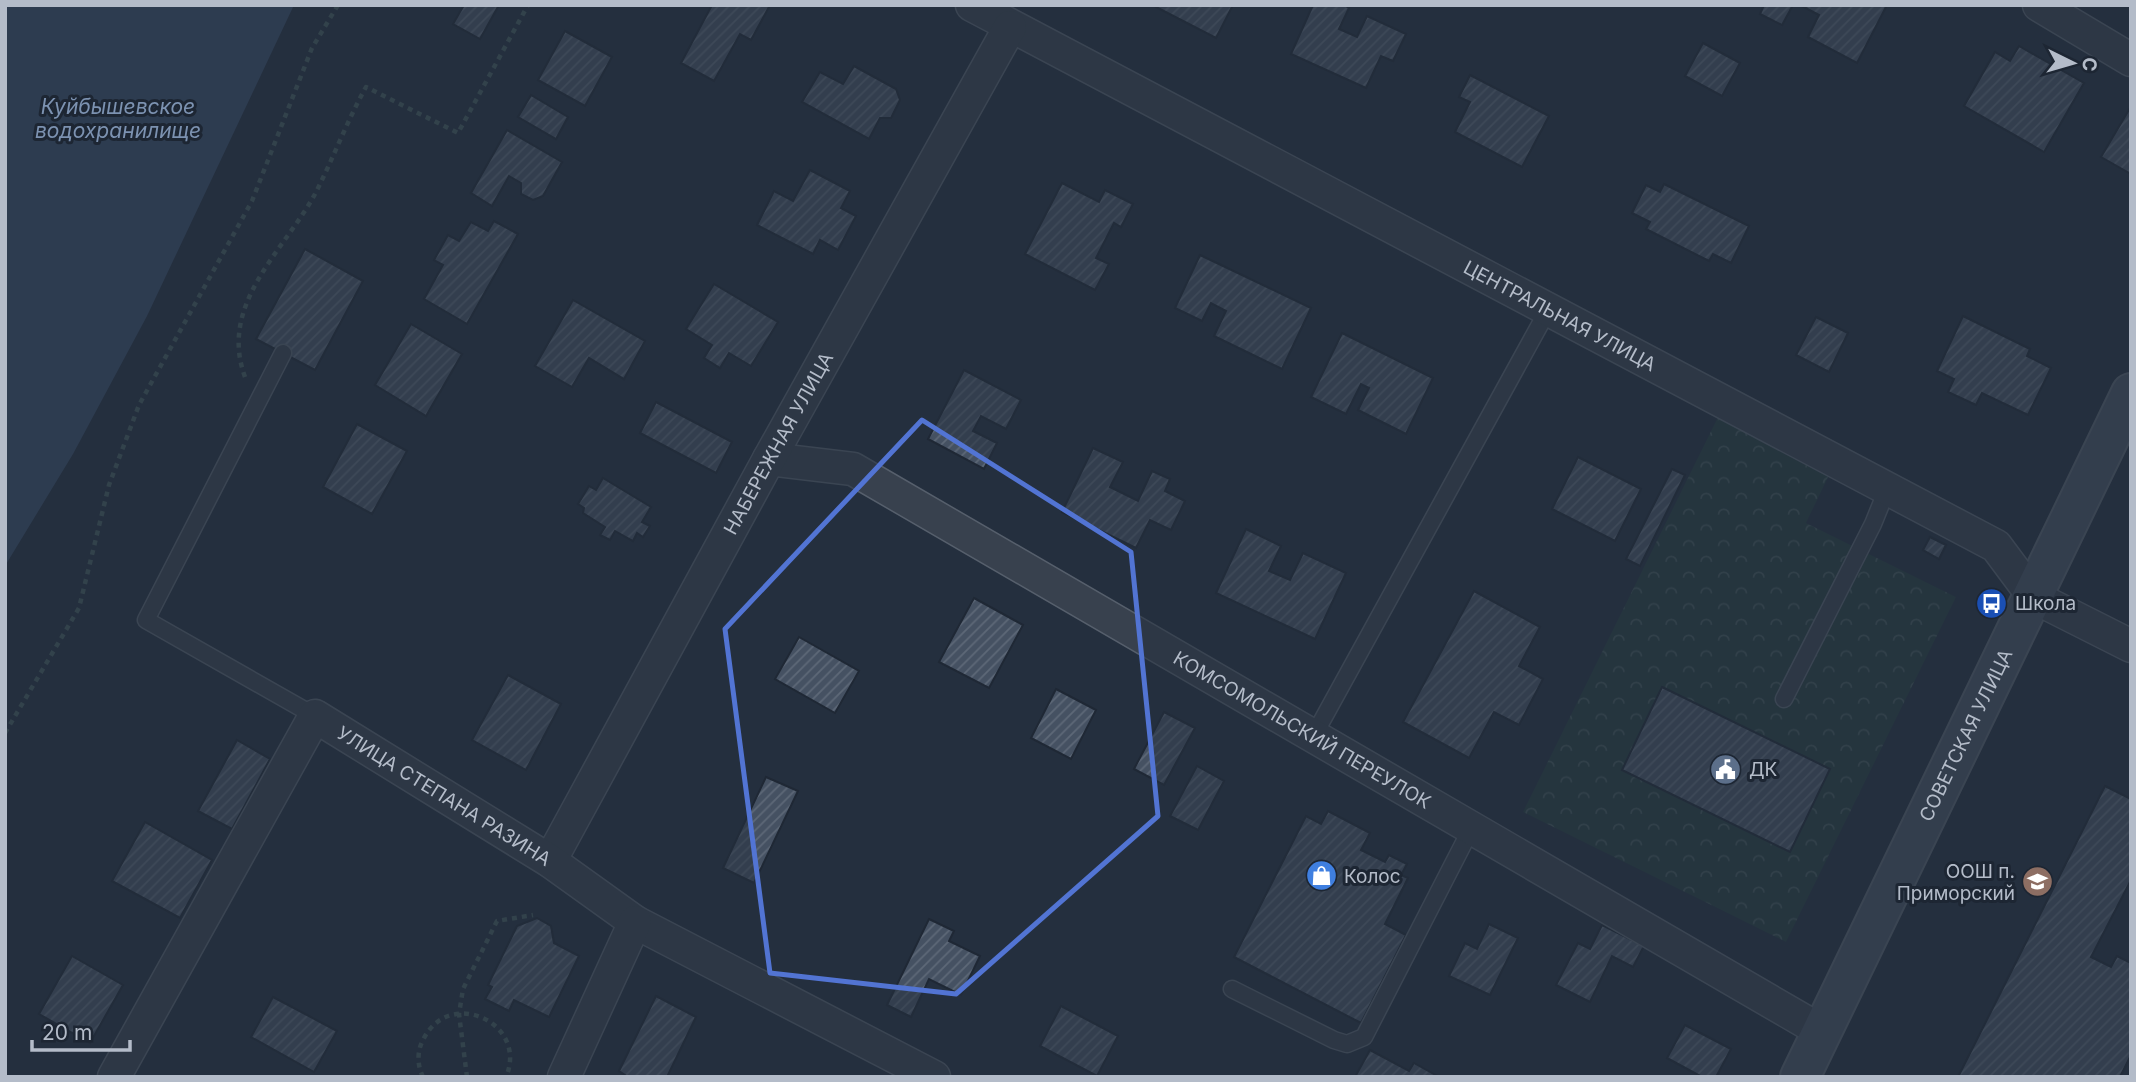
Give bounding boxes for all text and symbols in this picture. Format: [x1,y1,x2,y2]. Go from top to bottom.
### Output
north arrow [2038,28,2108,98]
text: С [2077,56,2102,72]
water label: Куйбышевское водохранилище [35,94,201,143]
street label: ЦЕНТРАЛЬНАЯ УЛИЦА [1460,255,1660,376]
street label: НАБЕРЕЖНАЯ УЛИЦА [719,348,838,538]
bus stop icon: Школа [1975,586,2009,620]
place label: Школа [2015,592,2076,615]
street label: СОВЕТСКАЯ УЛИЦА [1914,645,2017,825]
street label: КОМСОМОЛЬСКИЙ ПЕРЕУЛОК [1169,646,1435,814]
street label: УЛИЦА СТЕПАНА РАЗИНА [333,721,555,870]
public building icon: ДК [1709,752,1743,786]
place label: ДК [1749,758,1778,781]
shop icon: Колос [1304,859,1338,893]
place label: ООШ п. Приморский [1897,860,2015,905]
place label: Колос [1344,865,1401,888]
school or university icon: ООШ п. Приморский [2021,865,2055,899]
scale bar [32,1009,130,1052]
text: 20 m [42,1020,92,1045]

